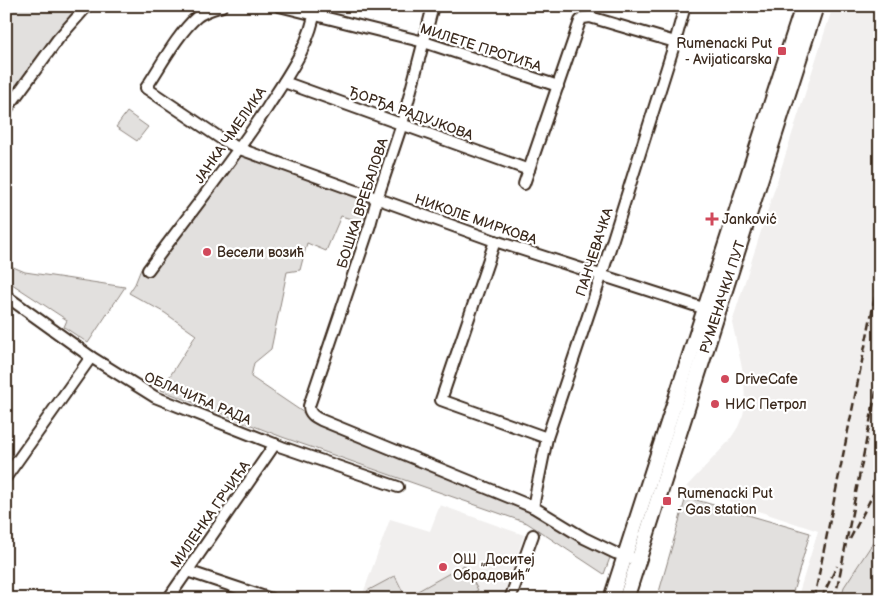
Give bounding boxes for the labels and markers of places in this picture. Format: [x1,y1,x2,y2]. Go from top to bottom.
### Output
place label: Rumenacki Put - Avijaticarska [676,35,773,68]
marker: Rumenacki Put - Avijaticarska [776,45,788,57]
place label: Janković [722,211,777,228]
marker: Janković [706,213,718,225]
place label: Весели возић [217,244,304,261]
marker: Весели возић [201,246,213,258]
place label: DriveCafe [735,371,798,388]
marker: DriveCafe [719,373,731,385]
place label: НИС Петрол [725,396,807,413]
marker: НИС Петрол [709,398,721,410]
place label: Rumenacki Put - Gas station [677,485,773,518]
marker: Rumenacki Put - Gas station [661,495,673,507]
place label: ОШ „Доситеј Обрадовић” [453,551,535,584]
marker: ОШ „Доситеј Обрадовић” [437,561,449,573]

